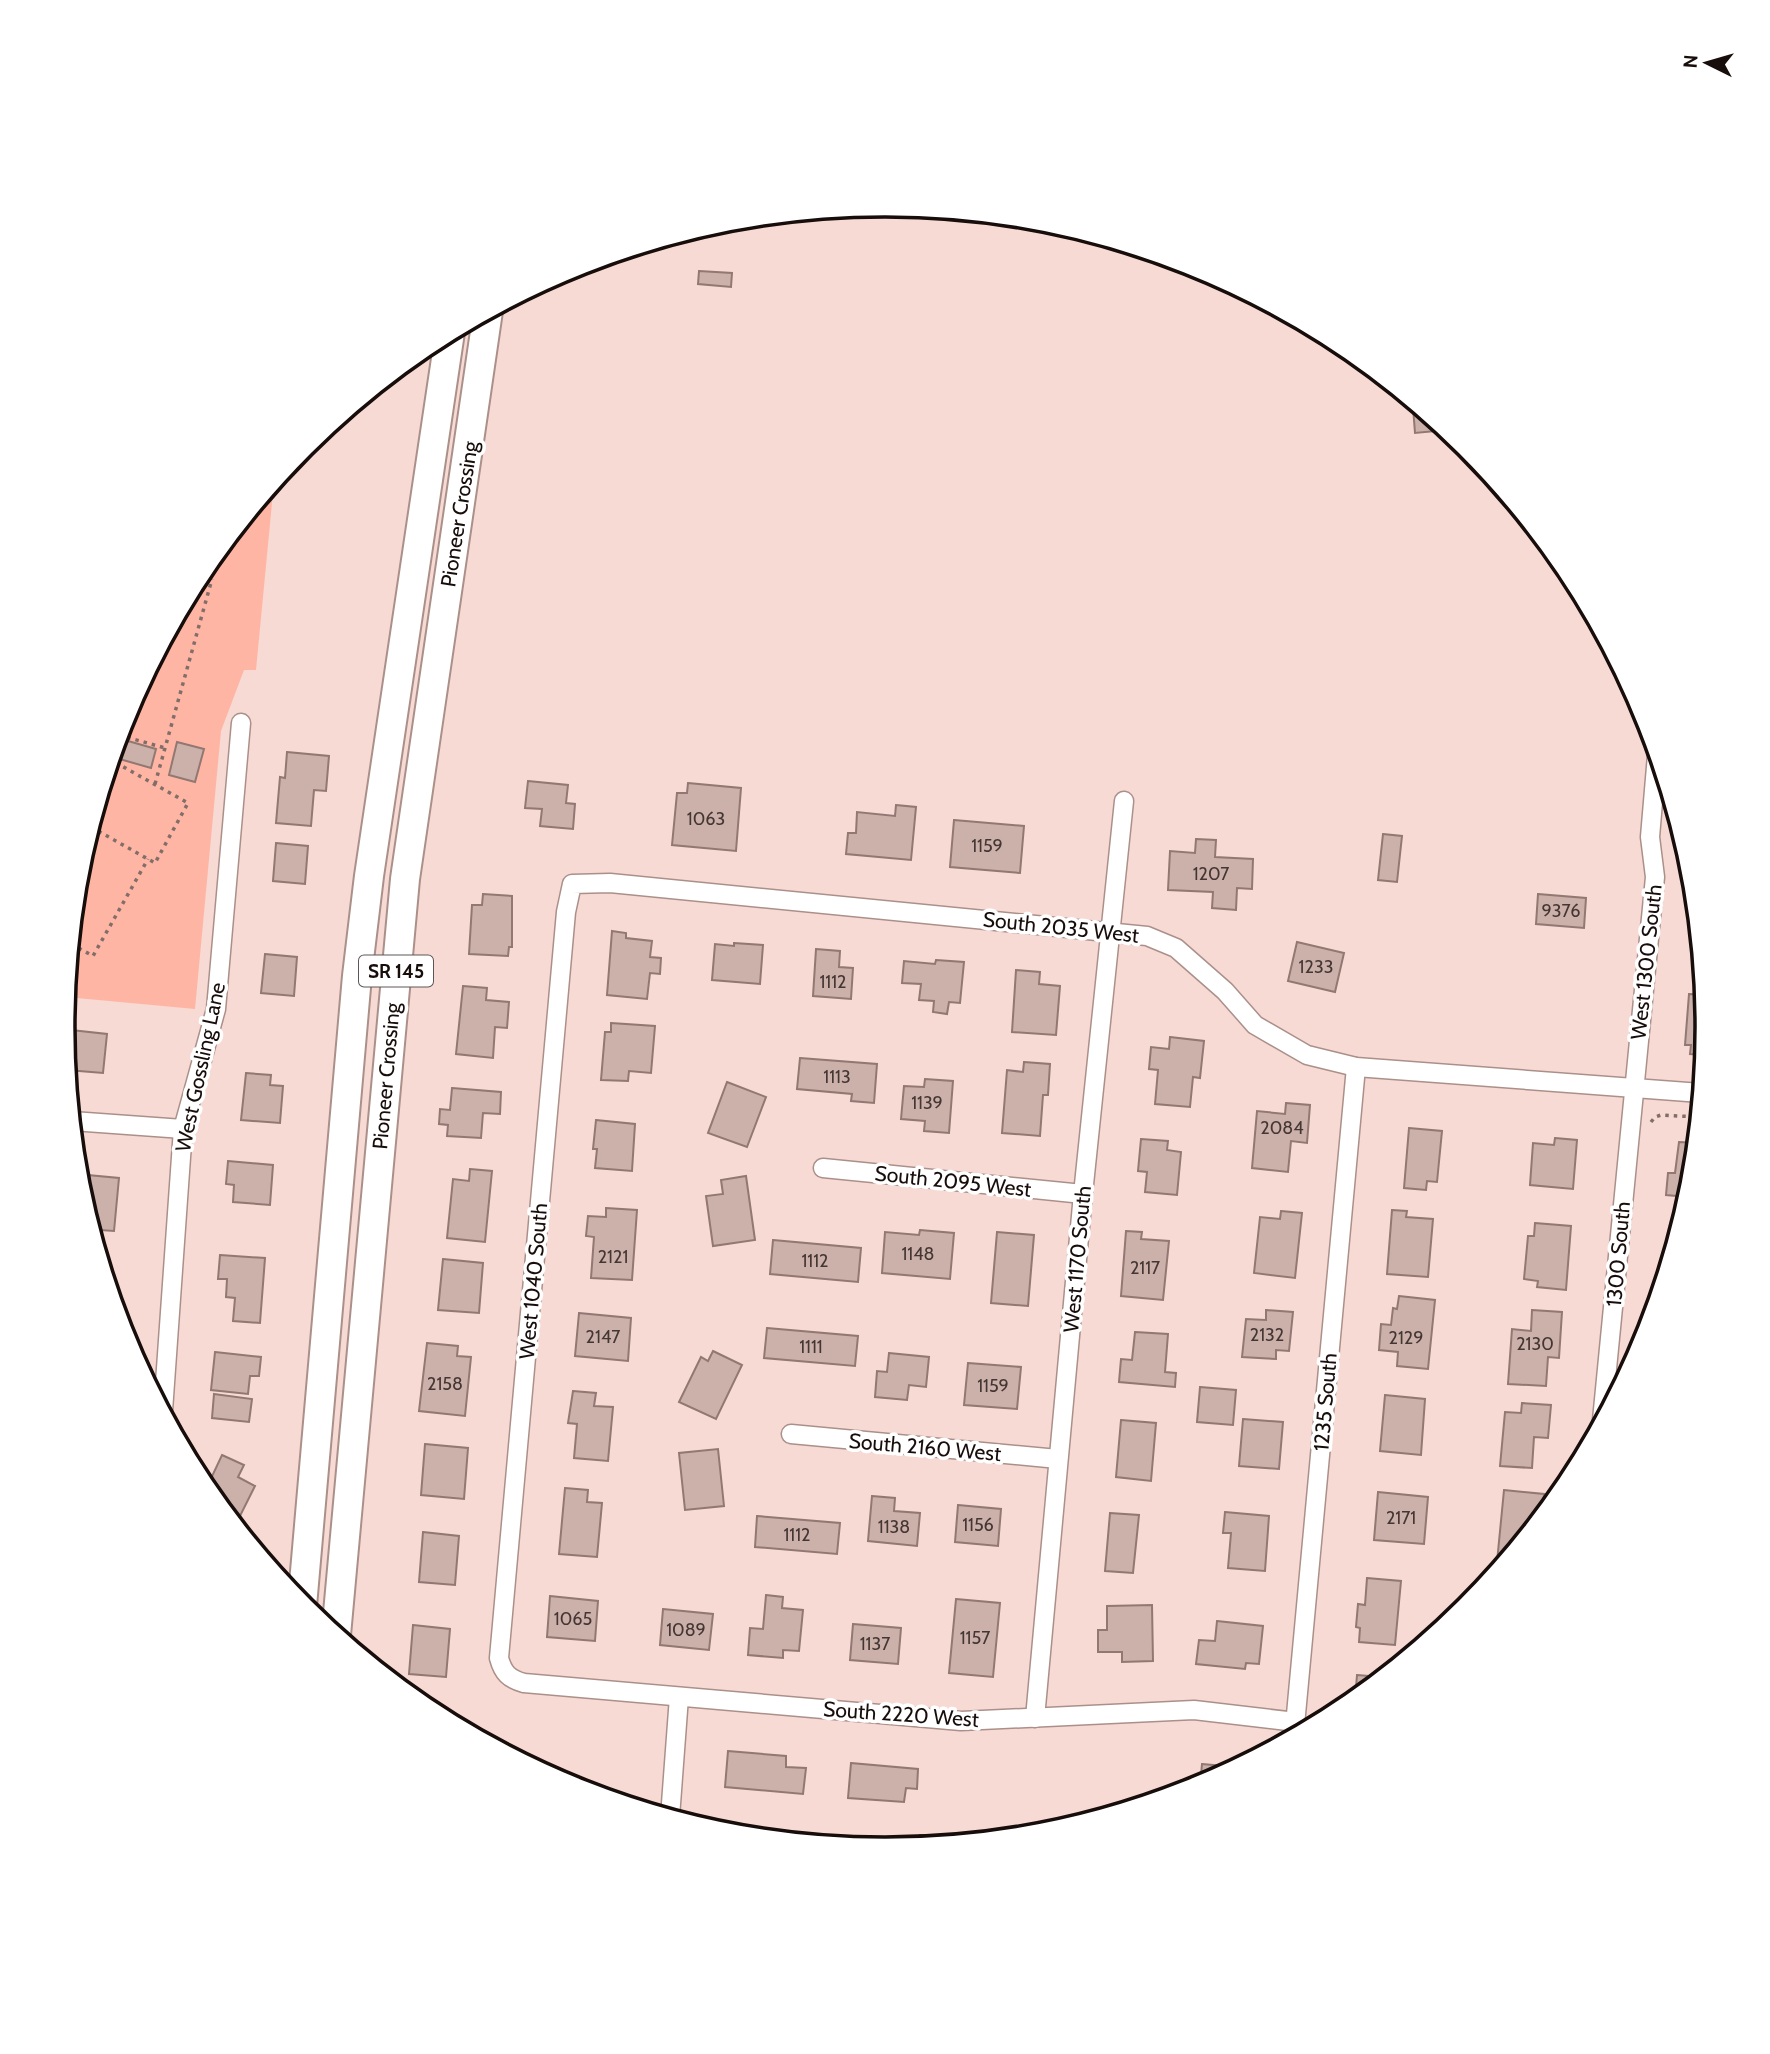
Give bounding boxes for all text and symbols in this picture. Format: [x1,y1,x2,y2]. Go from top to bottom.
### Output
north arrow [1672,28,1742,98]
text: N [1679,54,1703,69]
street label: Pioneer Crossing [435,439,483,589]
house number: 1063 [687,808,725,830]
house number: 1159 [971,835,1003,857]
house number: 1207 [1193,863,1229,885]
street label: West 1300 South [1625,883,1667,1041]
house number: 9376 [1542,900,1580,922]
street label: South 2035 West [982,906,1140,948]
road number: SR 145 [359,956,433,987]
house number: 1233 [1299,956,1333,978]
house number: 1112 [819,971,847,993]
street label: West Gossling Lane [170,980,230,1154]
street label: Pioneer Crossing [367,1001,405,1150]
house number: 1113 [823,1066,851,1088]
house number: 1139 [911,1092,943,1114]
house number: 2084 [1260,1117,1304,1139]
street label: South 2095 West [873,1160,1033,1202]
street label: West 1170 South [1058,1185,1096,1333]
street label: 1300 South [1601,1200,1635,1308]
street label: West 1040 South [514,1202,552,1360]
house number: 1148 [901,1243,935,1265]
house number: 2121 [598,1246,628,1268]
house number: 1112 [801,1250,829,1272]
house number: 2117 [1130,1257,1160,1279]
house number: 2132 [1250,1324,1284,1346]
house number: 2147 [586,1326,620,1348]
house number: 2129 [1389,1327,1423,1349]
house number: 2130 [1516,1333,1554,1355]
house number: 1111 [799,1336,823,1358]
street label: 1235 South [1308,1352,1342,1452]
house number: 2158 [427,1373,463,1395]
house number: 1159 [977,1375,1009,1397]
street label: South 2160 West [848,1428,1002,1466]
house number: 2171 [1386,1507,1416,1529]
house number: 1156 [962,1514,994,1536]
house number: 1138 [878,1516,910,1538]
house number: 1112 [783,1524,811,1546]
house number: 1065 [554,1608,592,1630]
house number: 1089 [666,1619,706,1641]
house number: 1157 [960,1627,990,1649]
house number: 1137 [860,1633,890,1655]
street label: South 2220 West [822,1696,980,1732]

